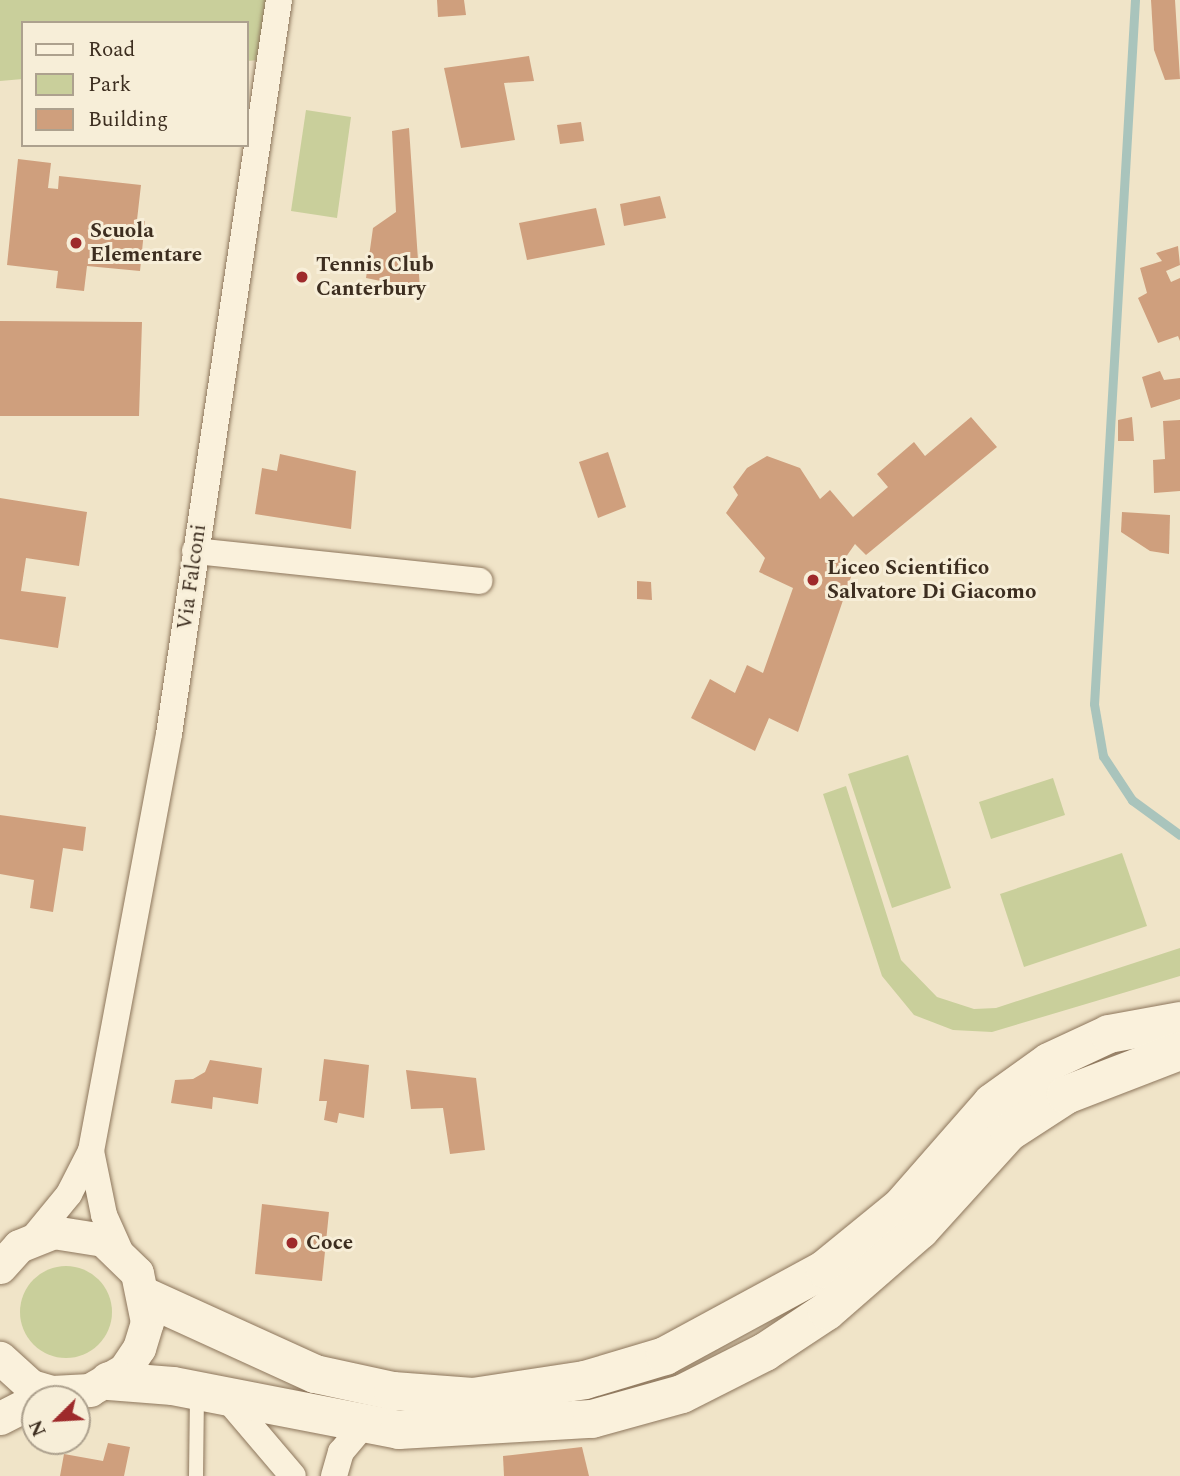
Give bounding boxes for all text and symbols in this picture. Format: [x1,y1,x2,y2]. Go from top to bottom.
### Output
legend [21,21,248,147]
text: Road [88,34,135,66]
text: Park [88,69,131,101]
text: Building [88,104,168,136]
place label: Scuola Elementare [90,218,202,268]
marker: Scuola Elementare [68,235,84,251]
place label: Tennis Club Canterbury [316,252,434,302]
marker: Tennis Club Canterbury [294,269,310,285]
street label: Via Falconi [172,522,212,632]
place label: Liceo Scientifico Salvatore Di Giacomo [827,555,1036,605]
marker: Liceo Scientifico Salvatore Di Giacomo [805,572,821,588]
place label: Coce [306,1230,353,1256]
marker: Coce [284,1235,300,1251]
north arrow [21,1385,91,1455]
text: N [22,1415,55,1441]

